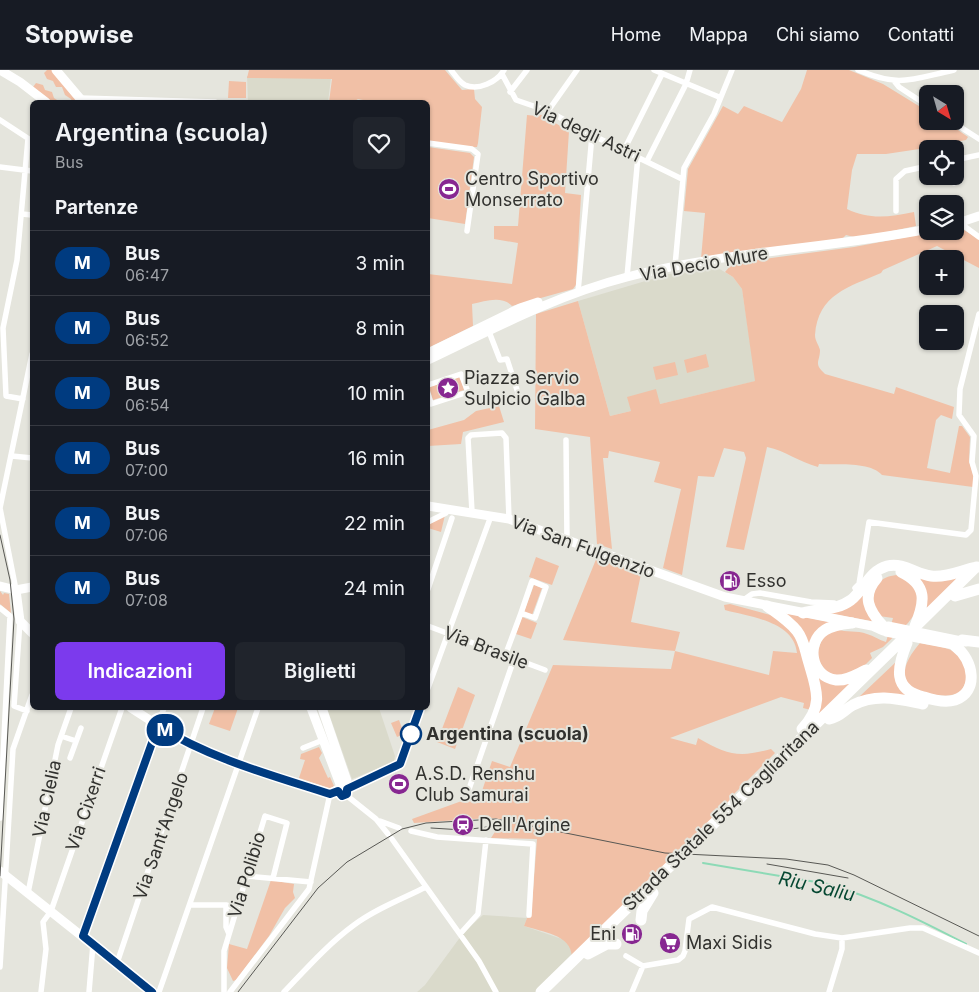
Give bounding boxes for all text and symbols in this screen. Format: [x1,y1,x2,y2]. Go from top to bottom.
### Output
text: Stopwise [25,20,133,49]
text: Home [611,24,661,45]
text: Mappa [689,24,748,45]
text: Chi siamo [776,24,860,45]
text: Contatti [888,24,954,45]
north arrow [919,85,964,130]
map controls [919,85,964,350]
street label: Via degli Astri [529,97,644,166]
button: heart [353,117,405,169]
text: Argentina (scuola) [55,118,269,147]
button: locate [919,140,964,185]
text: Bus [55,152,83,172]
place label: Centro Sportivo Monserrato [465,168,599,210]
sports icon: Centro Sportivo Monserrato [437,177,461,201]
button: layers [919,195,964,240]
text: Partenze [55,196,138,219]
text: Bus [125,242,160,265]
street label: Via Decio Mure [638,242,770,285]
button: + [919,250,964,295]
text: M [74,252,91,273]
text: 3 min [355,252,405,275]
text: 06:47 [125,265,169,285]
button: − [919,305,964,350]
text: Bus [125,307,160,330]
text: M [74,317,91,338]
text: 8 min [355,317,405,340]
text: 06:52 [125,330,169,350]
place label: Piazza Servio Sulpicio Galba [464,367,586,409]
text: Bus [125,372,160,395]
place icon: Piazza Servio Sulpicio Galba [436,376,460,400]
text: M [74,382,91,403]
text: 10 min [347,382,405,405]
text: 06:54 [125,395,170,415]
text: Bus [125,437,160,460]
text: M [74,447,91,468]
text: 16 min [348,447,405,470]
text: 07:00 [125,460,168,480]
text: Bus [125,502,160,525]
street label: Via San Fulgenzio [508,511,658,582]
text: M [74,512,91,533]
text: 22 min [344,512,405,535]
text: 07:06 [125,525,168,545]
text: Bus [125,567,160,590]
fuel station icon: Esso [718,569,742,593]
place label: Esso [746,570,787,591]
text: M [74,577,91,598]
text: 24 min [344,577,405,600]
text: 07:08 [125,590,168,610]
street label: Via Brasile [441,622,532,673]
button: Indicazioni [55,642,225,700]
button: Biglietti [235,642,405,700]
line badge: M [149,714,181,746]
street label: Strada Statale 554 Cagliaritana [618,716,823,915]
text: M [157,719,173,740]
marker: Argentina (scuola) [400,723,422,745]
place label: Argentina (scuola) [426,723,589,744]
street label: Via Clelia [28,758,65,840]
place label: A.S.D. Renshu Club Samurai [415,763,535,805]
street label: Via Cixerri [61,764,110,854]
street label: Via Sant'Angelo [129,769,192,903]
sports icon: A.S.D. Renshu Club Samurai [387,772,411,796]
station icon: Dell'Argine [451,813,475,837]
place label: Dell'Argine [479,814,571,835]
street label: Via Polibio [223,829,270,921]
water label: Riu Saliu [776,867,857,906]
fuel station icon: Eni [620,922,644,946]
place label: Eni [590,923,616,944]
supermarket icon: Maxi Sidis [658,931,682,955]
place label: Maxi Sidis [686,932,772,953]

